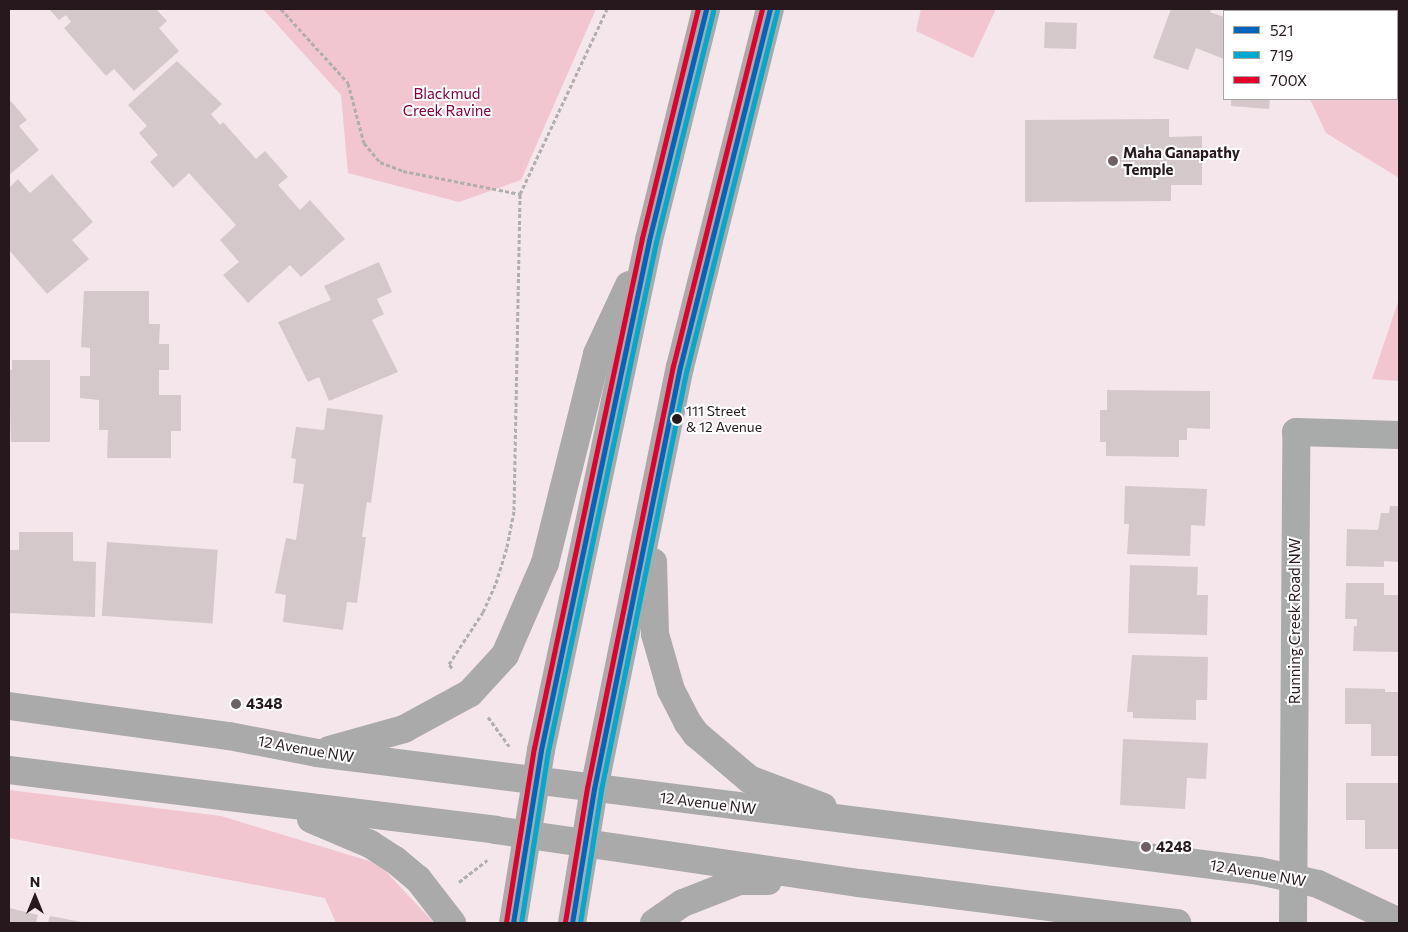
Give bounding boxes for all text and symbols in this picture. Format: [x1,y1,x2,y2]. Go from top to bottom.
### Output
legend [1223,10,1398,100]
text: 521 [1270,21,1293,39]
text: 719 [1270,46,1293,64]
text: 700X [1270,71,1307,89]
park label: Blackmud Creek Ravine [403,84,491,119]
place label: Maha Ganapathy Temple [1123,143,1240,178]
marker: Maha Ganapathy Temple [1107,155,1119,167]
place label: 111 Street & 12 Avenue [686,403,762,436]
marker: 111 Street & 12 Avenue [672,414,682,424]
street label: Running Creek Road NW [1286,538,1304,704]
place label: 4348 [246,695,282,713]
marker: 4348 [230,698,242,710]
street label: 12 Avenue NW [257,732,355,766]
street label: 12 Avenue NW [659,788,757,818]
place label: 4248 [1156,838,1192,856]
marker: 4248 [1140,841,1152,853]
street label: 12 Avenue NW [1209,856,1307,890]
north arrow [10,872,60,922]
text: N [30,873,40,890]

